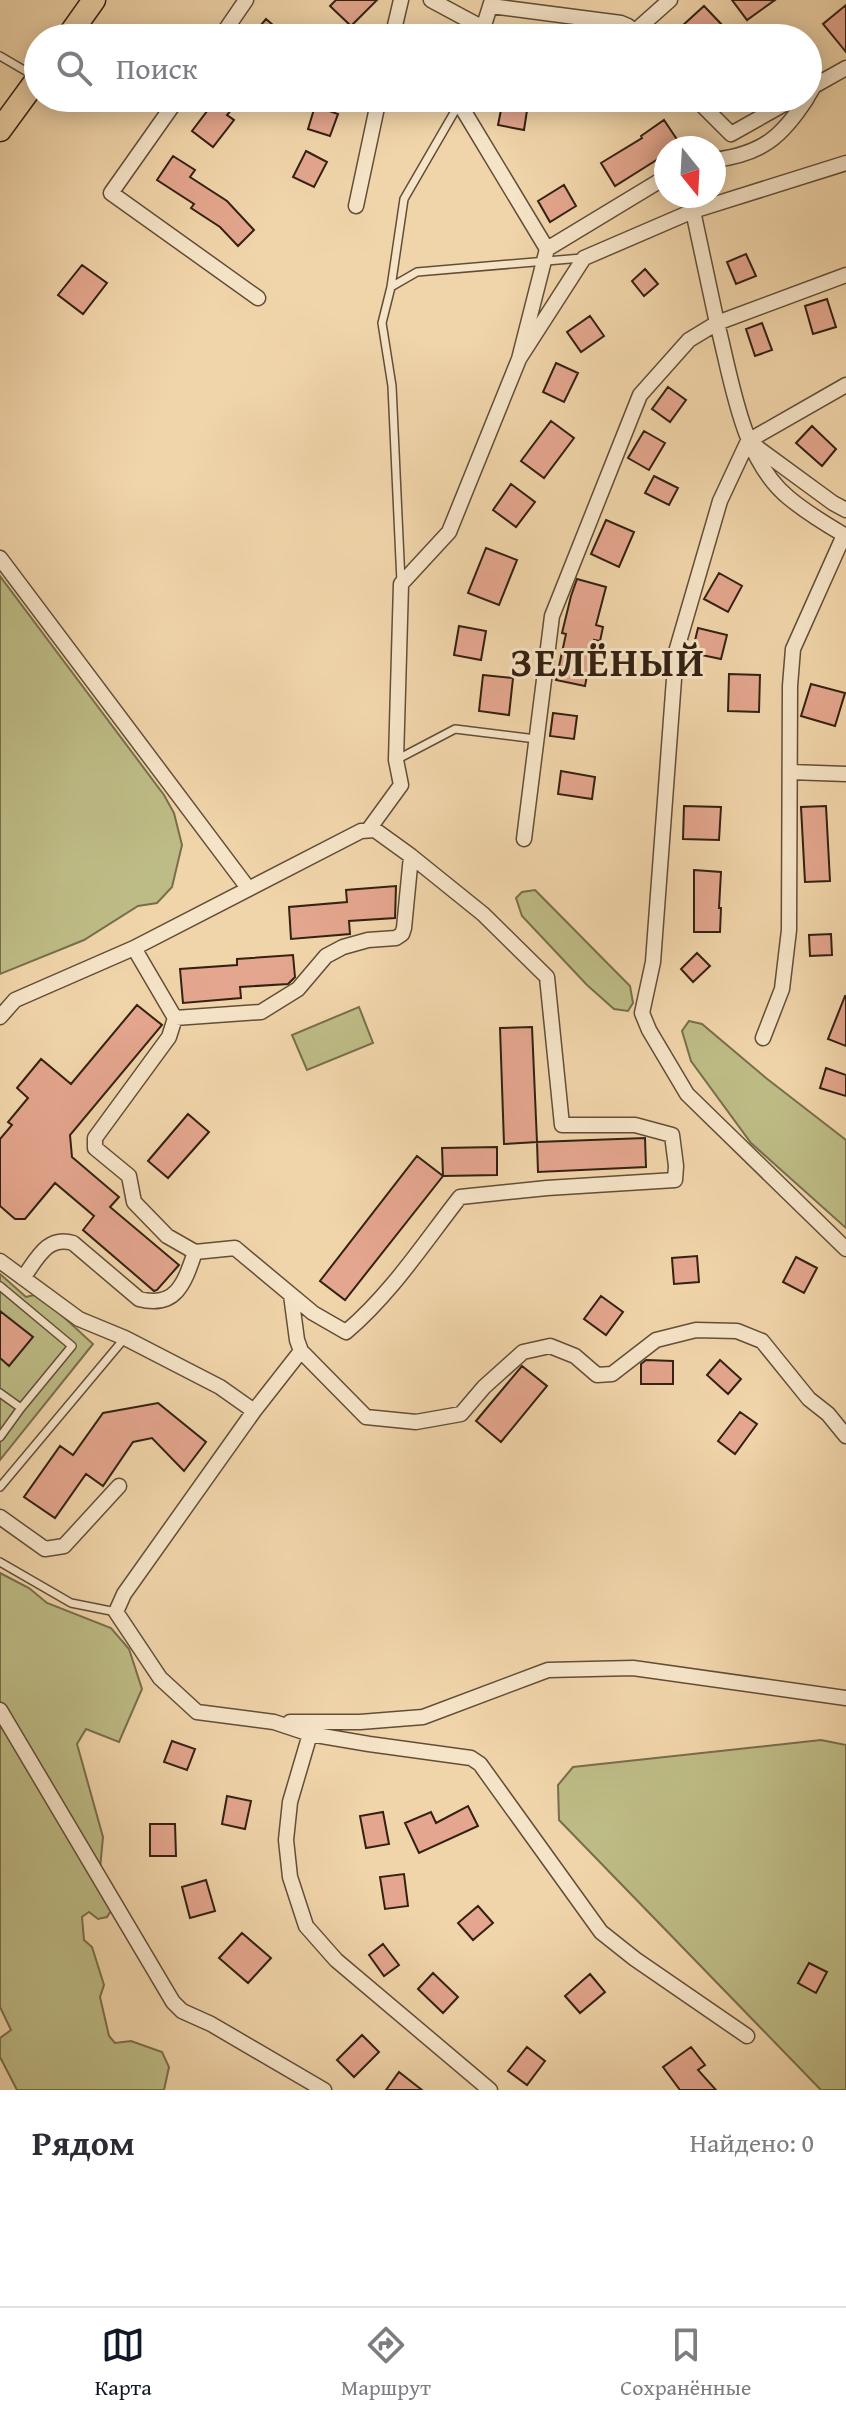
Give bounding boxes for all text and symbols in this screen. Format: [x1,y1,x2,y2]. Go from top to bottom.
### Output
search box [24,24,822,112]
icon: search [52,46,96,90]
text: Поиск [116,46,198,90]
north arrow [654,136,726,208]
district label: ЗЕЛЁНЫЙ [510,632,706,691]
text: Рядом [32,2118,135,2167]
text: Найдено: 0 [690,2123,814,2162]
tab: Карта [95,2323,152,2403]
tab: Маршрут [341,2323,431,2403]
tab: Сохранённые [620,2323,751,2403]

